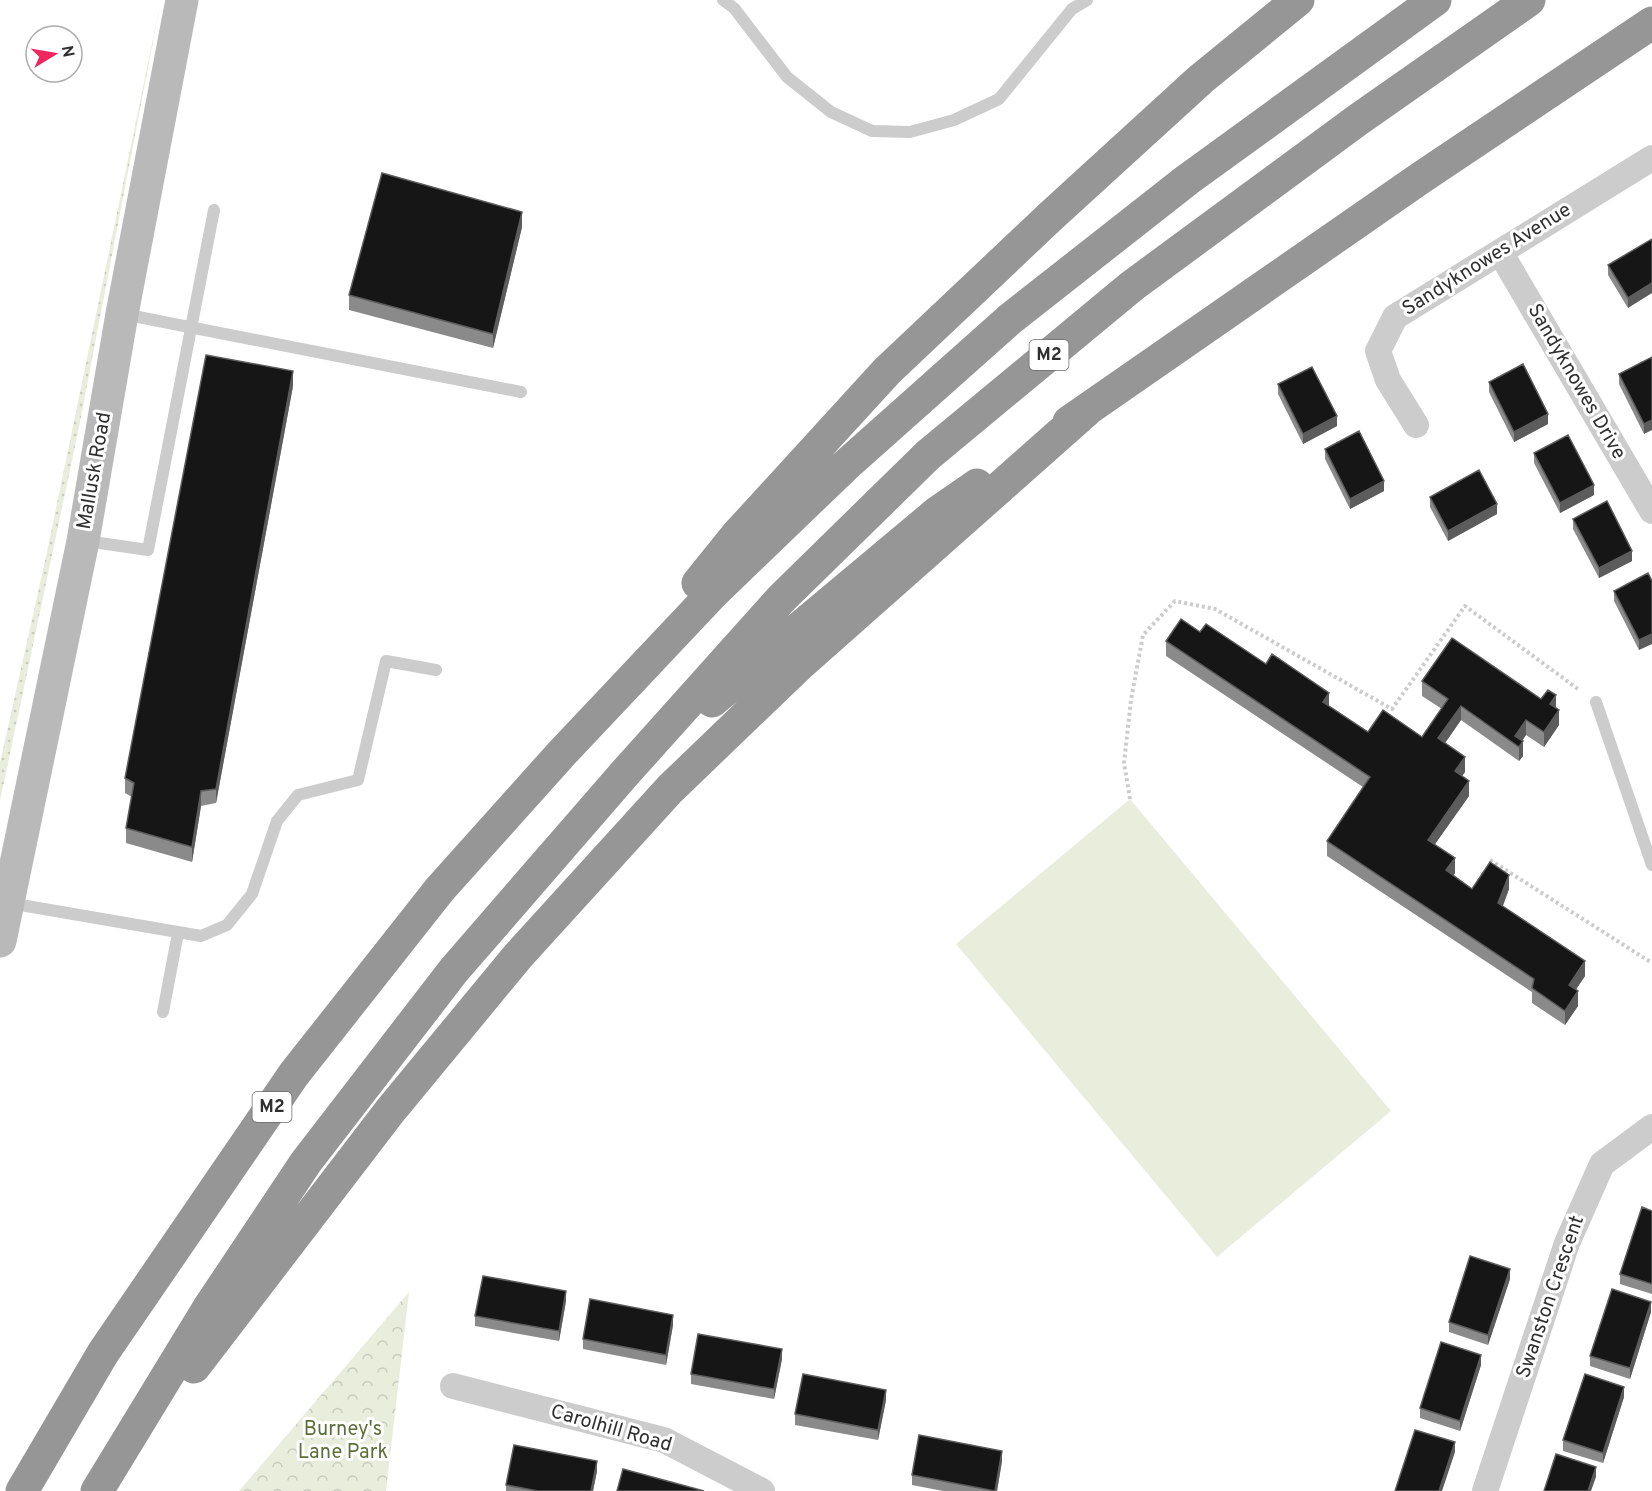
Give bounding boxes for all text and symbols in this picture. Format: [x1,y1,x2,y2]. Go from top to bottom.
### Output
north arrow [24,24,84,84]
text: N [56,44,78,59]
street label: Sandyknowes Avenue [1398,198,1576,322]
street label: Sandyknowes Drive [1521,299,1631,465]
road number: M2 [1030,340,1068,370]
street label: Mallusk Road [72,410,118,532]
road number: M2 [252,1092,292,1122]
street label: Swanston Crescent [1511,1212,1591,1382]
street label: Carolhill Road [547,1399,675,1459]
park label: Burney's Lane Park [298,1417,388,1466]

